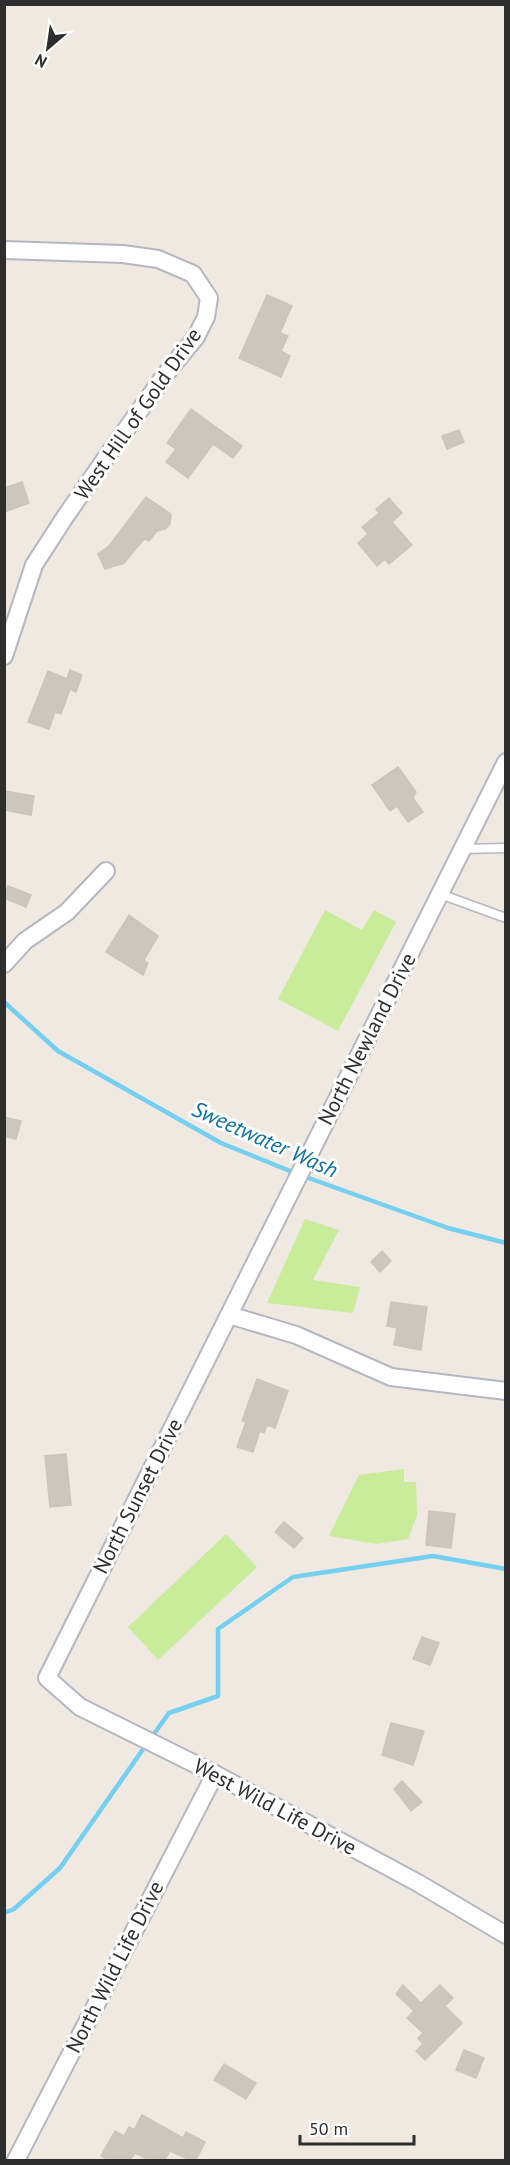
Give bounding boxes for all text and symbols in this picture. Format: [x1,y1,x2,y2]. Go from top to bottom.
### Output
north arrow [18,18,78,78]
text: N [31,50,50,72]
street label: West Hill of Gold Drive [68,322,207,505]
street label: North Newland Drive [312,948,422,1129]
water label: Sweetwater Wash [188,1094,342,1184]
street label: North Sunset Drive [87,1414,188,1578]
street label: West Wild Life Drive [189,1752,361,1861]
street label: North Wild Life Drive [60,1876,170,2057]
scale bar [300,2108,414,2146]
text: 50 m [309,2117,348,2140]

